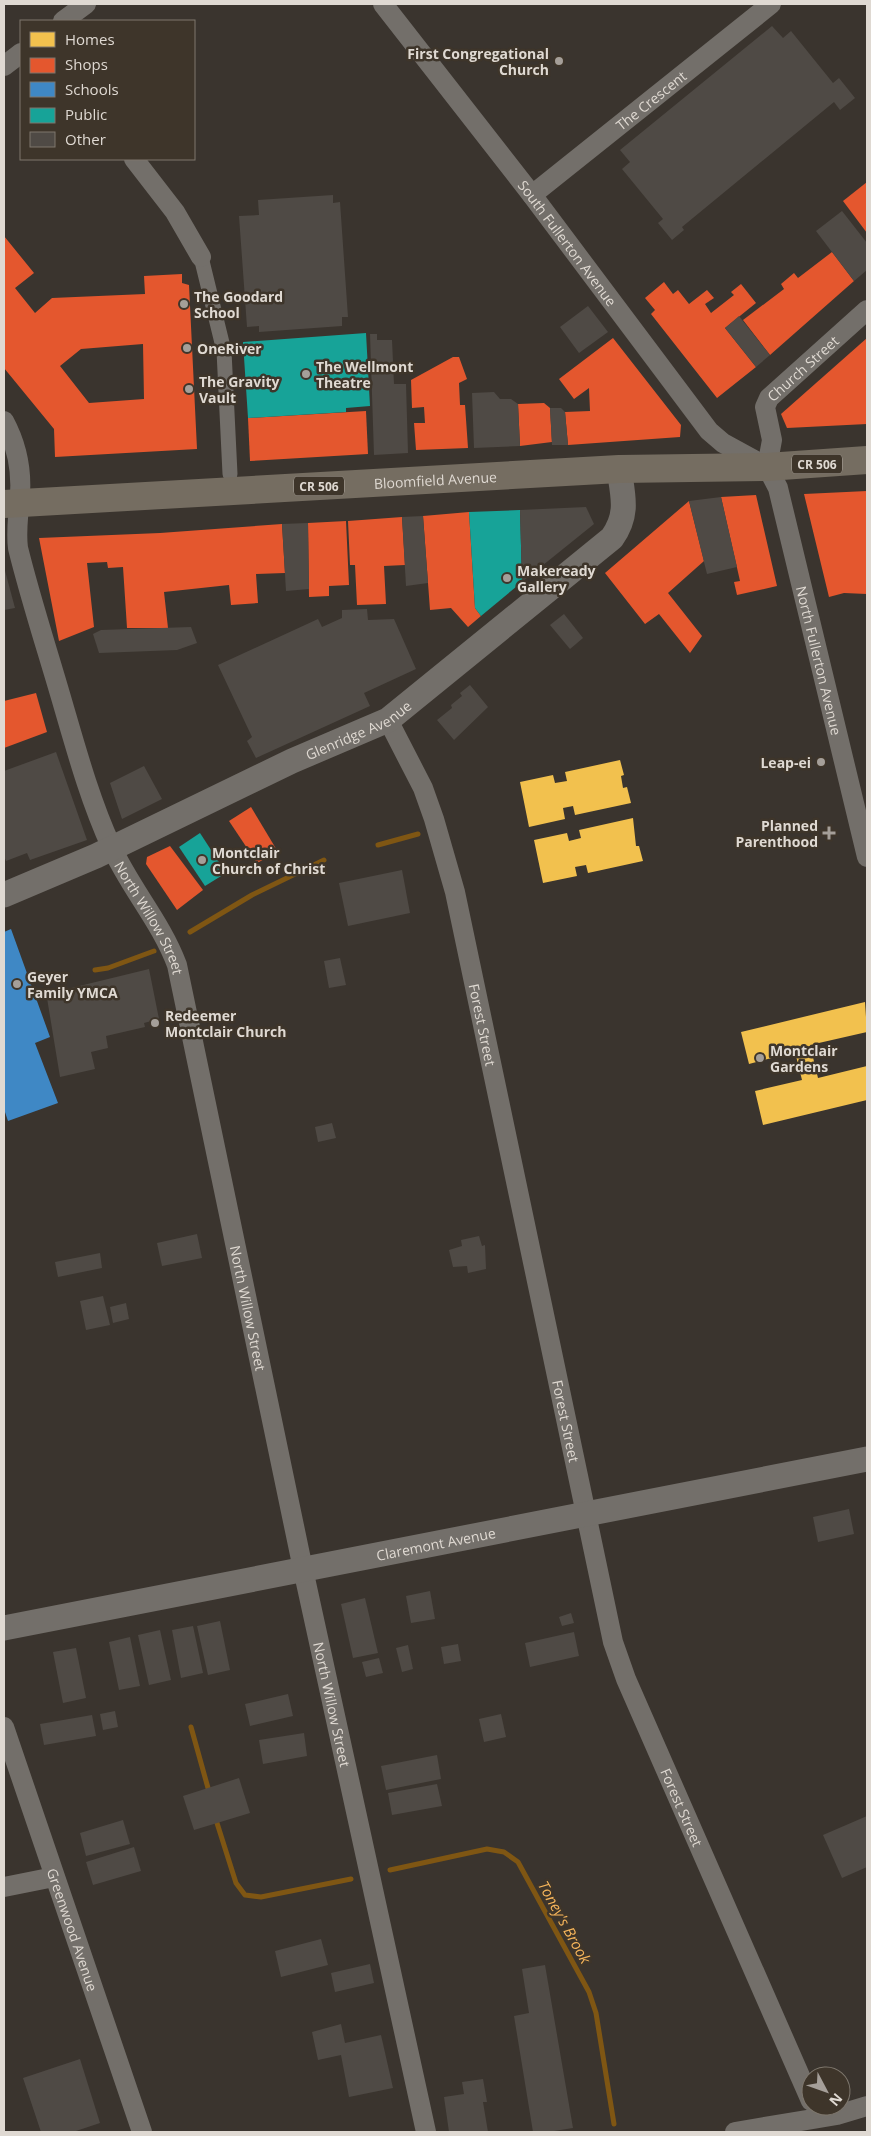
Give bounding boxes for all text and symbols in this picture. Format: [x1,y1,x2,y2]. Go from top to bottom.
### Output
legend [20,20,195,160]
text: Homes [65,29,115,49]
place label: First Congregational Church [407,44,549,79]
text: Shops [65,54,108,74]
marker: First Congregational Church [553,55,565,67]
street label: The Crescent [612,66,690,134]
text: Schools [65,79,119,99]
text: Public [65,104,107,124]
text: Other [65,129,106,149]
street label: South Fullerton Avenue [514,176,621,310]
place label: The Goodard School [194,287,283,322]
marker: The Goodard School [178,298,190,310]
street label: Church Street [763,331,842,405]
place label: OneRiver [197,339,262,358]
marker: OneRiver [181,342,193,354]
place label: The Wellmont Theatre [316,357,413,392]
marker: The Wellmont Theatre [300,368,312,380]
place label: The Gravity Vault [199,372,279,407]
marker: The Gravity Vault [183,383,195,395]
road number: CR 506 [792,454,842,474]
street label: Bloomfield Avenue [373,466,497,492]
road number: CR 506 [294,476,344,496]
place label: Makeready Gallery [517,561,596,596]
marker: Makeready Gallery [501,572,513,584]
street label: North Fullerton Avenue [792,584,847,737]
street label: Glenridge Avenue [302,696,415,764]
place label: Leap-ei [760,753,811,772]
marker: Leap-ei [815,756,827,768]
place label: Planned Parenthood [735,816,818,851]
marker: Planned Parenthood [822,826,836,840]
place label: Montclair Church of Christ [212,843,325,878]
marker: Montclair Church of Christ [196,854,208,866]
street label: North Willow Street [111,857,188,976]
place label: Geyer Family YMCA [27,967,118,1002]
marker: Geyer Family YMCA [11,978,23,990]
street label: Forest Street [465,982,501,1068]
place label: Redeemer Montclair Church [165,1006,286,1041]
marker: Redeemer Montclair Church [149,1017,161,1029]
place label: Montclair Gardens [770,1041,838,1076]
marker: Montclair Gardens [754,1052,766,1064]
street label: North Willow Street [226,1244,271,1372]
street label: Forest Street [549,1378,584,1464]
street label: Claremont Avenue [375,1522,497,1564]
street label: North Willow Street [310,1640,355,1769]
street label: Forest Street [657,1765,708,1849]
street label: Greenwood Avenue [43,1865,103,1994]
water label: Toney's Brook [534,1877,596,1968]
north arrow [801,2066,851,2116]
text: N [825,2089,847,2110]

